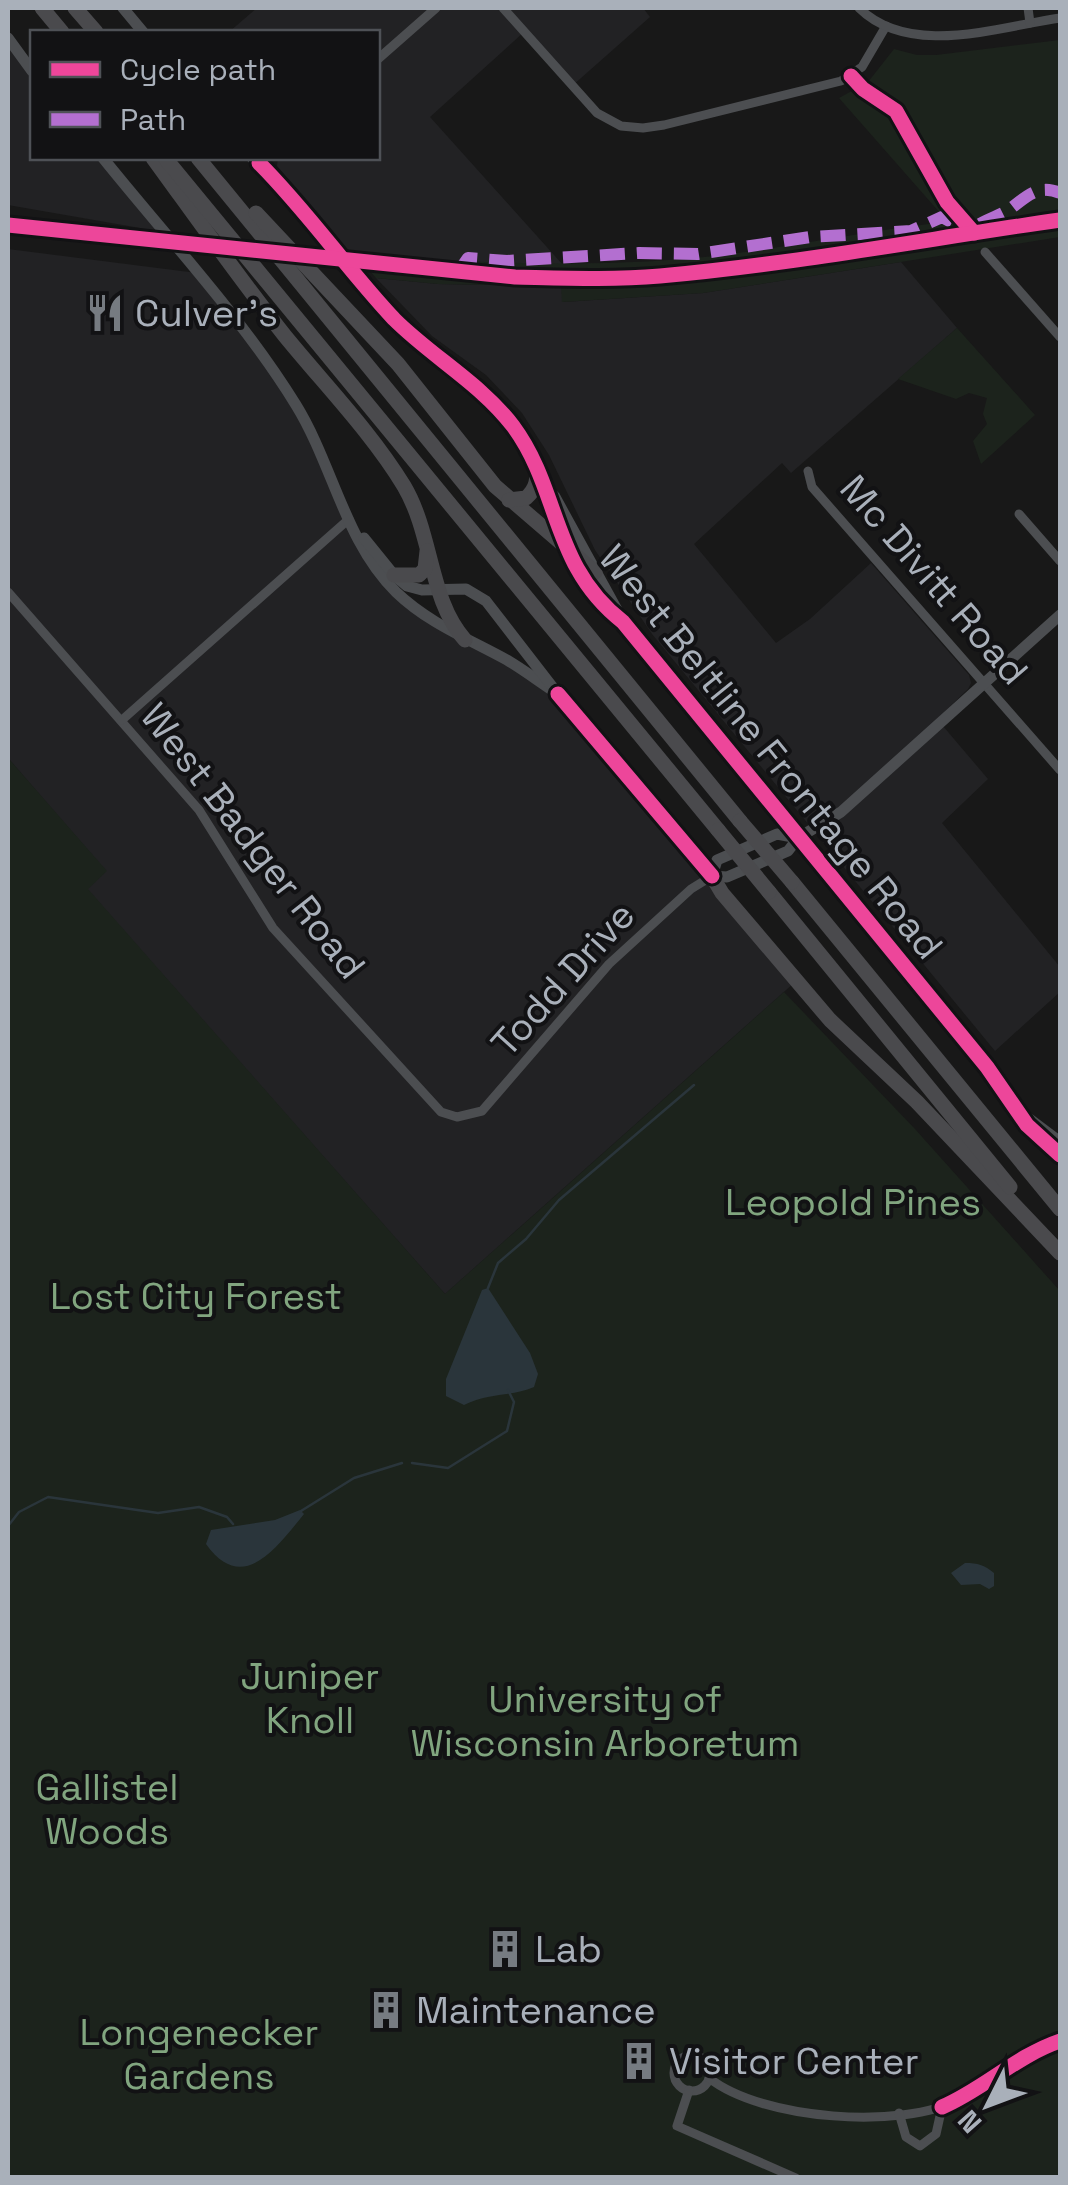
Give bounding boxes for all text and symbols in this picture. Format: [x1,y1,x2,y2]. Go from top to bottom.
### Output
legend [30,30,380,160]
text: Cycle path [120,50,276,89]
text: Path [120,100,186,139]
place label: Culver's [135,289,278,337]
restaurant icon: Culver's [84,292,126,334]
street label: Mc Divitt Road [830,465,1038,695]
street label: West Beltline Frontage Road [589,535,953,969]
street label: West Badger Road [130,693,376,989]
street label: Todd Drive [481,892,645,1066]
park label: Leopold Pines [725,1178,981,1226]
park label: Lost City Forest [50,1272,342,1320]
park label: Juniper Knoll [241,1652,379,1744]
park label: University of Wisconsin Arboretum [410,1675,800,1767]
park label: Gallistel Woods [35,1763,179,1855]
place label: Lab [535,1925,602,1973]
building icon: Lab [484,1928,526,1970]
place label: Maintenance [416,1986,656,2034]
building icon: Maintenance [365,1989,407,2031]
park label: Longenecker Gardens [79,2008,319,2100]
place label: Visitor Center [669,2037,919,2085]
building icon: Visitor Center [618,2040,660,2082]
north arrow [938,2055,1038,2155]
text: N [950,2103,989,2141]

